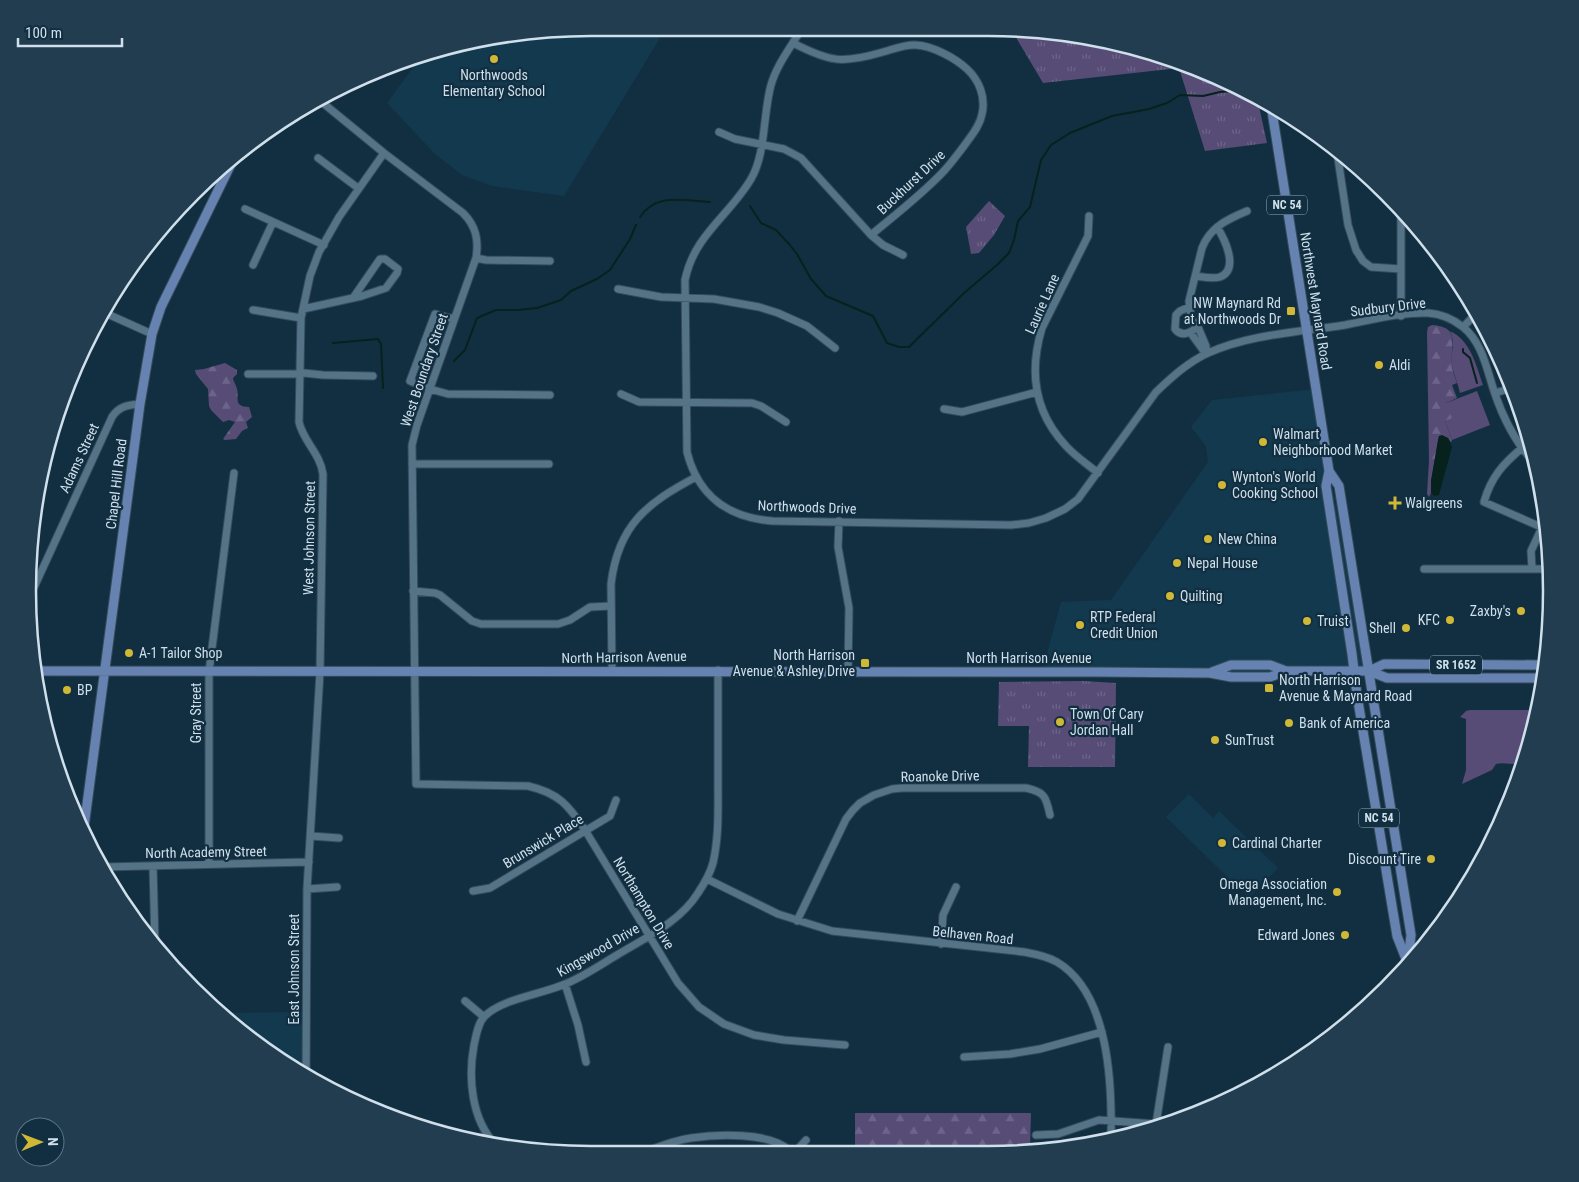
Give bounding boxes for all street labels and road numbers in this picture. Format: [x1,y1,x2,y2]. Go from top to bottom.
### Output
street label: Buckhurst Drive [874,146,948,217]
road number: NC 54 [1267,196,1307,214]
street label: Northwest Maynard Road [1297,231,1335,371]
street label: Laurie Lane [1022,271,1063,337]
street label: Sudbury Drive [1349,294,1427,320]
street label: West Boundary Street [397,311,451,429]
street label: Adams Street [56,421,102,495]
street label: Chapel Hill Road [103,438,129,530]
street label: West Johnson Street [300,481,318,595]
street label: Northwoods Drive [757,497,857,517]
street label: North Harrison Avenue [561,648,687,666]
street label: North Harrison Avenue [966,650,1092,666]
road number: SR 1652 [1430,656,1482,674]
street label: Gray Street [188,683,204,743]
street label: Roanoke Drive [900,767,980,785]
road number: NC 54 [1359,808,1399,828]
street label: Brunswick Place [500,811,586,871]
street label: North Academy Street [145,843,267,861]
street label: Northampton Drive [610,854,678,952]
street label: East Johnson Street [286,914,302,1024]
street label: Kingswood Drive [554,920,642,980]
street label: Belhaven Road [932,923,1014,947]

